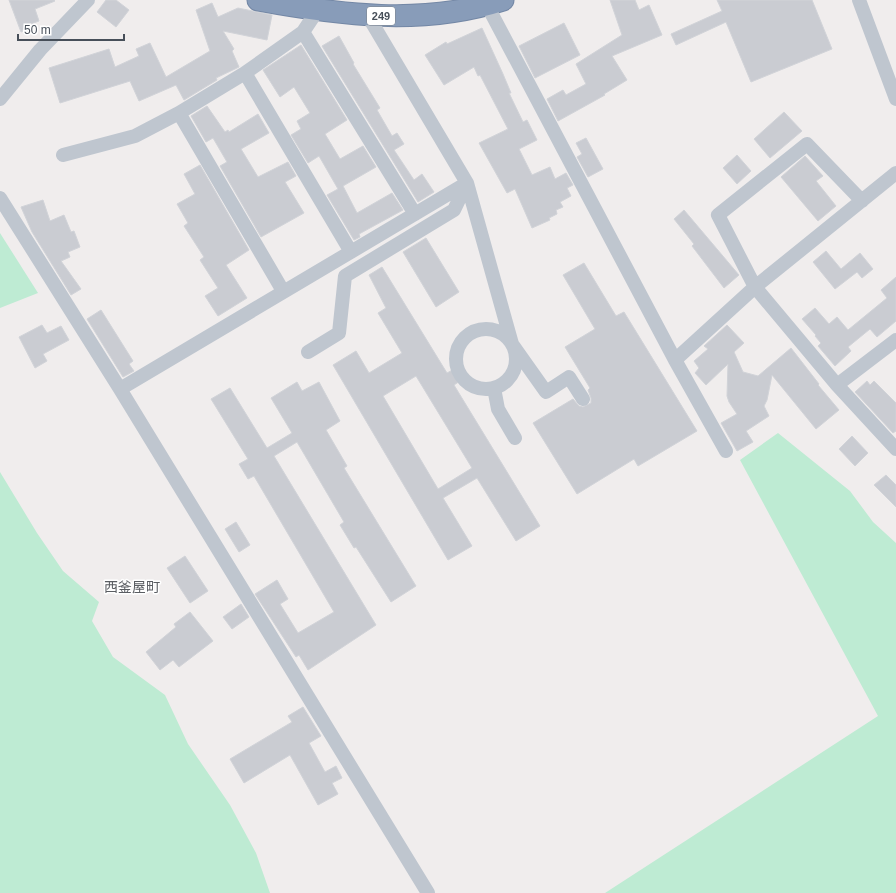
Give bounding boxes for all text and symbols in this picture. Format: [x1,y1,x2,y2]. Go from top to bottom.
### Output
road number: 249 [367,7,395,25]
scale bar [18,16,124,42]
text: 50 m [24,23,51,37]
district label: 西釜屋町 [104,579,160,595]

